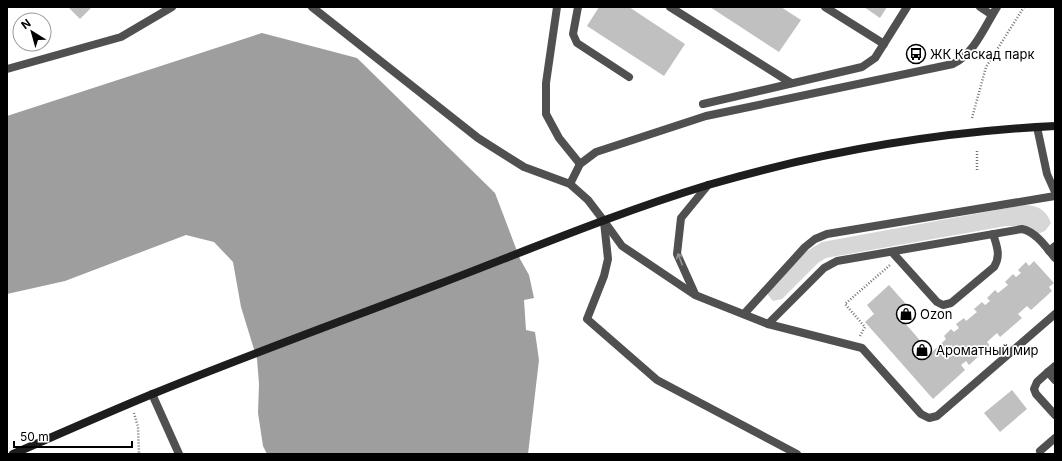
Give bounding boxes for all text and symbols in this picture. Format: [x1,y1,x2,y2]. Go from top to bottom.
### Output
north arrow [12,12,52,52]
text: N [18,16,34,32]
bus stop icon: ЖК Каскад парк [905,43,927,65]
place label: ЖК Каскад парк [930,46,1034,62]
one-way arrow [675,253,683,265]
shop icon: Ozon [895,303,917,325]
place label: Ozon [920,306,952,322]
shop icon: Ароматный мир [911,339,933,361]
place label: Ароматный мир [936,342,1039,358]
scale bar [14,423,132,449]
text: 50 m [20,429,49,444]

